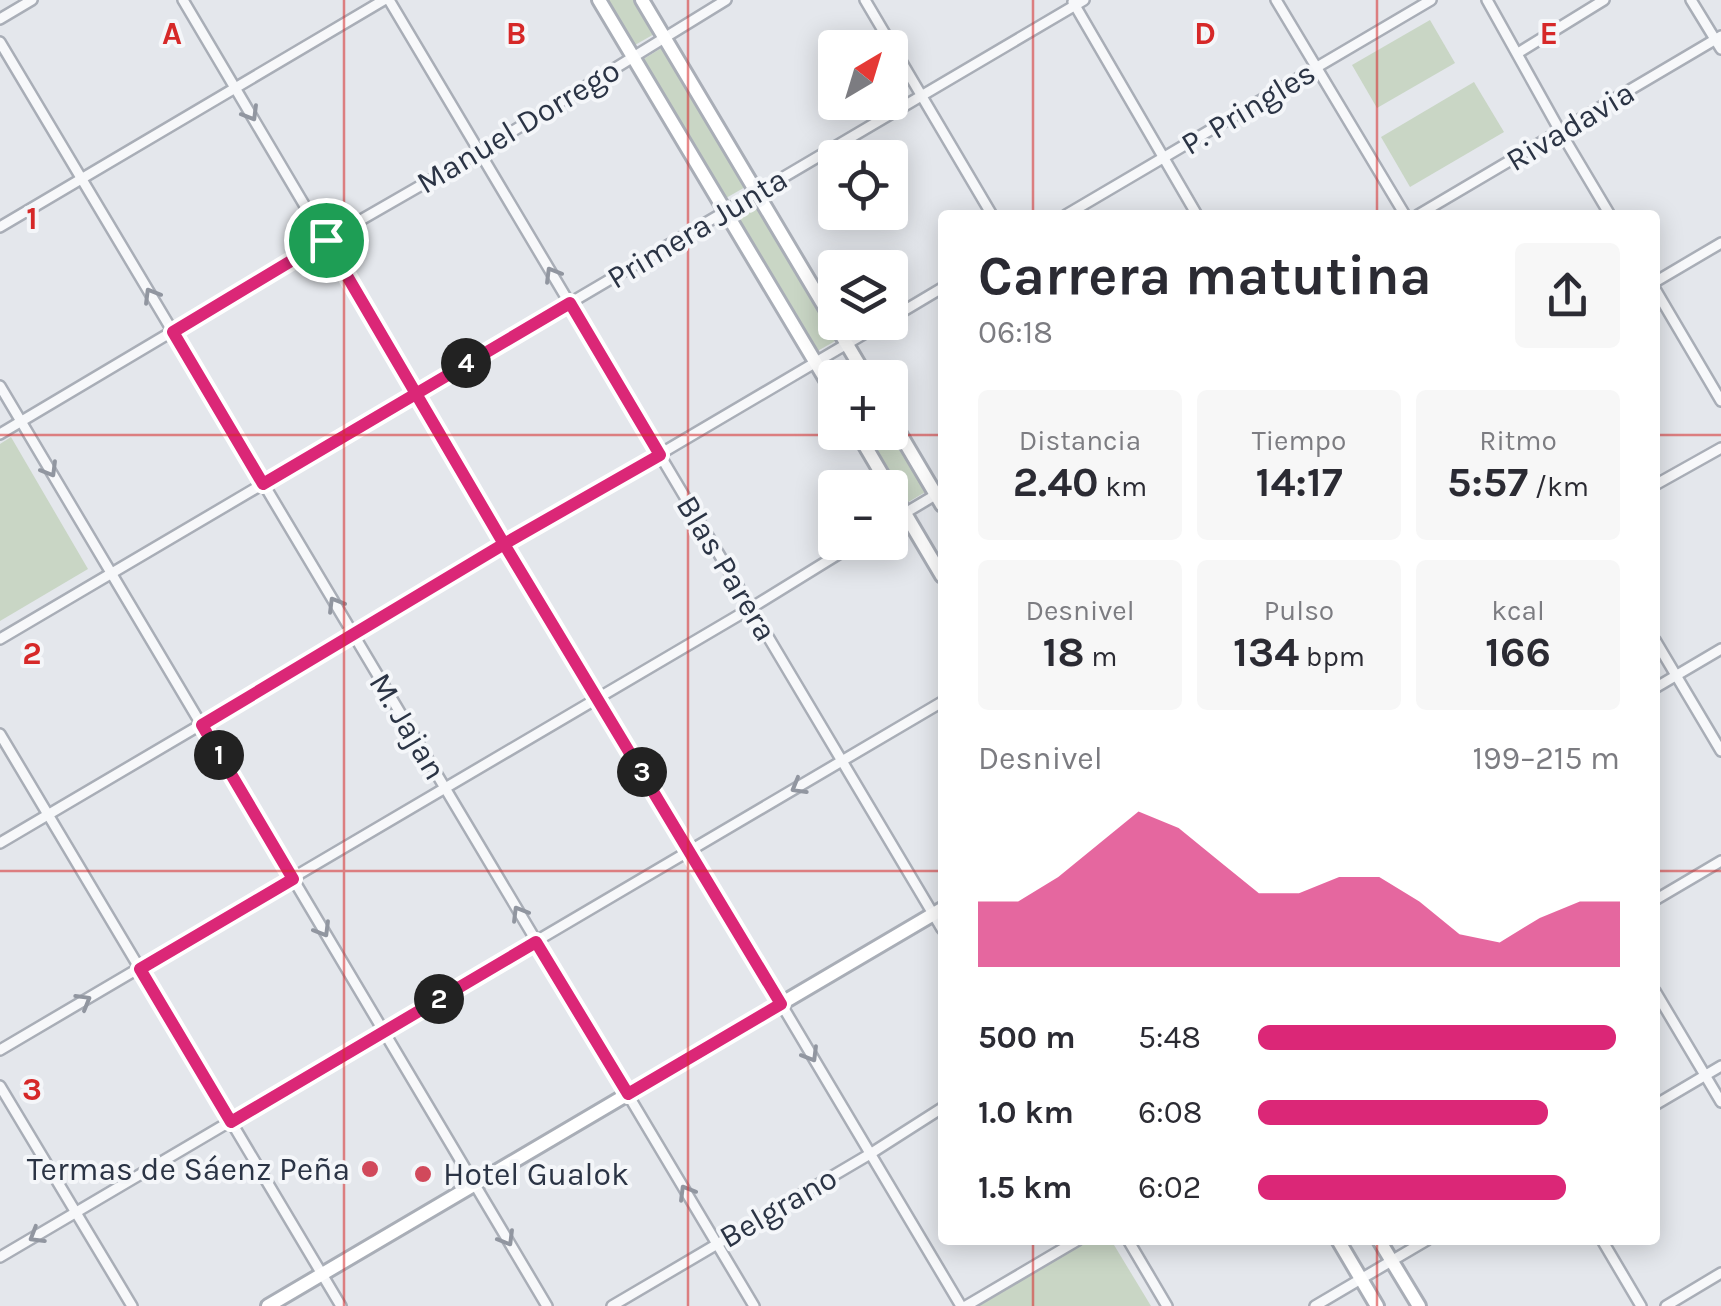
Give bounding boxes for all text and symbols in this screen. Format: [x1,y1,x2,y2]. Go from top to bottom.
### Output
text: A [162,15,182,52]
text: B [506,15,526,52]
text: D [1194,15,1216,52]
text: E [1540,15,1558,52]
north arrow [818,30,908,120]
map controls [818,30,908,560]
street label: Manuel Dorrego [410,51,626,202]
street label: P. Pringles [1175,54,1322,163]
street label: Rivadavia [1500,74,1641,179]
one-way arrow [239,103,258,121]
button: locate [818,140,908,230]
street label: Primera Junta [601,160,794,297]
pin [284,198,369,283]
text: 1 [26,200,38,237]
icon: arrive [299,213,354,268]
button: share [1515,243,1620,348]
text: Carrera matutina [978,244,1432,308]
button: layers [818,250,908,340]
one-way arrow [545,267,564,285]
one-way arrow [144,288,163,306]
text: 06:18 [978,314,1053,351]
pin: 4 [441,338,491,388]
text: 4 [458,346,474,379]
button: + [818,360,908,450]
text: Distancia [1019,424,1141,457]
text: Tiempo [1252,424,1346,457]
text: Ritmo [1479,424,1557,457]
text: 2.40 [1013,457,1099,507]
text: 14:17 [1255,457,1343,507]
text: 5:57 [1447,457,1528,507]
one-way arrow [38,459,57,477]
button: − [818,470,908,560]
text: km [1099,470,1147,503]
text: /km [1528,470,1589,503]
street label: Blas Parera [669,489,785,648]
text: Desnivel [1025,594,1135,627]
text: Pulso [1264,594,1334,627]
text: kcal [1491,594,1545,627]
one-way arrow [328,597,347,615]
text: 18 [1043,627,1085,677]
text: 134 [1233,627,1299,677]
text: 166 [1485,627,1551,677]
text: 2 [22,635,42,672]
text: m [1085,640,1118,673]
text: bpm [1299,640,1365,673]
street label: M. Jajan [361,666,454,786]
pin: 1 [194,730,244,780]
text: 1 [214,738,224,771]
text: Desnivel [978,740,1103,777]
text: 199–215 m [1472,740,1620,777]
pin: 3 [617,747,667,797]
text: 3 [633,755,651,788]
one-way arrow [791,775,809,794]
one-way arrow [512,906,531,924]
one-way arrow [311,919,330,937]
pin: 2 [414,974,464,1024]
text: 2 [431,982,447,1015]
one-way arrow [73,994,91,1013]
text: 500 m [978,1019,1076,1056]
text: 5:48 [1138,1019,1201,1056]
one-way arrow [799,1044,818,1062]
text: 3 [22,1071,42,1108]
text: 1.0 km [978,1094,1074,1131]
text: 6:08 [1138,1094,1202,1131]
place label: Termas de Sáenz Peña [27,1151,350,1188]
place label: Hotel Gualok [443,1156,629,1193]
marker: Termas de Sáenz Peña [359,1158,381,1180]
street label: Belgrano [713,1159,844,1256]
marker: Hotel Gualok [412,1163,434,1185]
text: 1.5 km [978,1169,1072,1206]
text: 6:02 [1138,1169,1201,1206]
one-way arrow [679,1185,698,1203]
one-way arrow [29,1224,47,1243]
one-way arrow [495,1228,514,1246]

